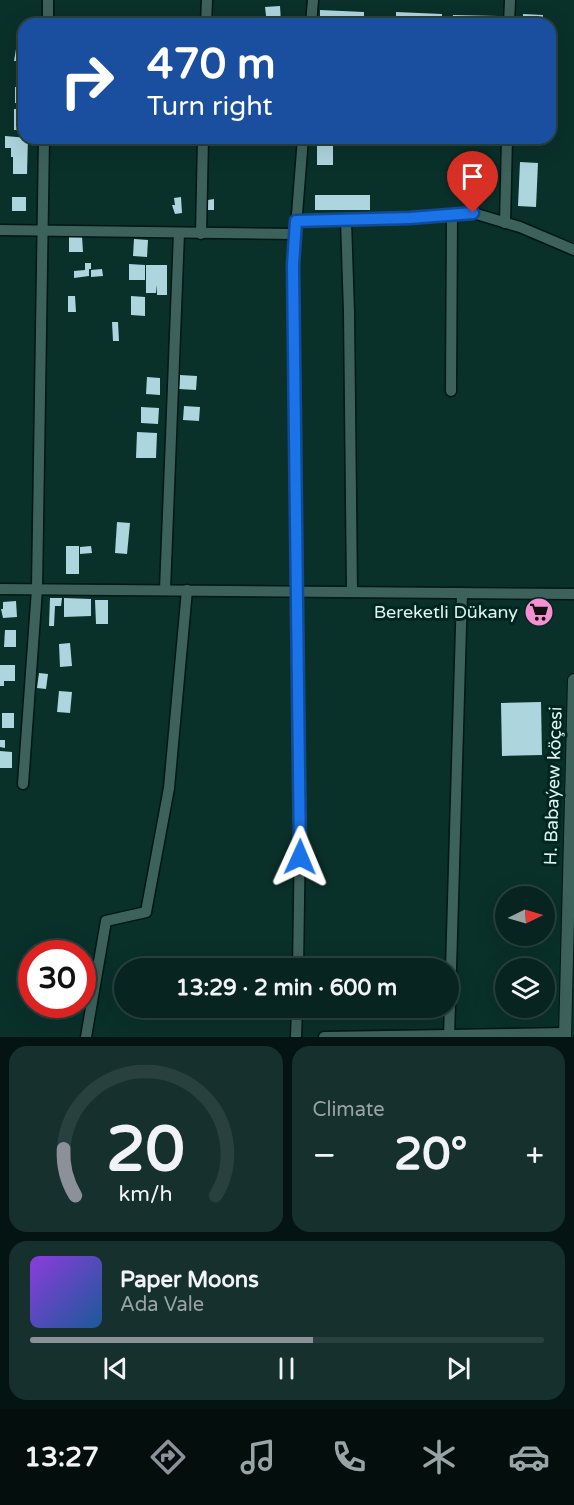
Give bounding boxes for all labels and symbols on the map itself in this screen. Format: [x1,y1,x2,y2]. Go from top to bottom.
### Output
pin [447,151,498,213]
supermarket icon: Bereketli Dükany [523,596,555,628]
place label: Bereketli Dükany [374,601,518,623]
street label: H. Babaýew köçesi [539,706,567,866]
position arrow [268,825,332,889]
north arrow [495,886,555,946]
speed limit sign: 30 [18,940,96,1018]

